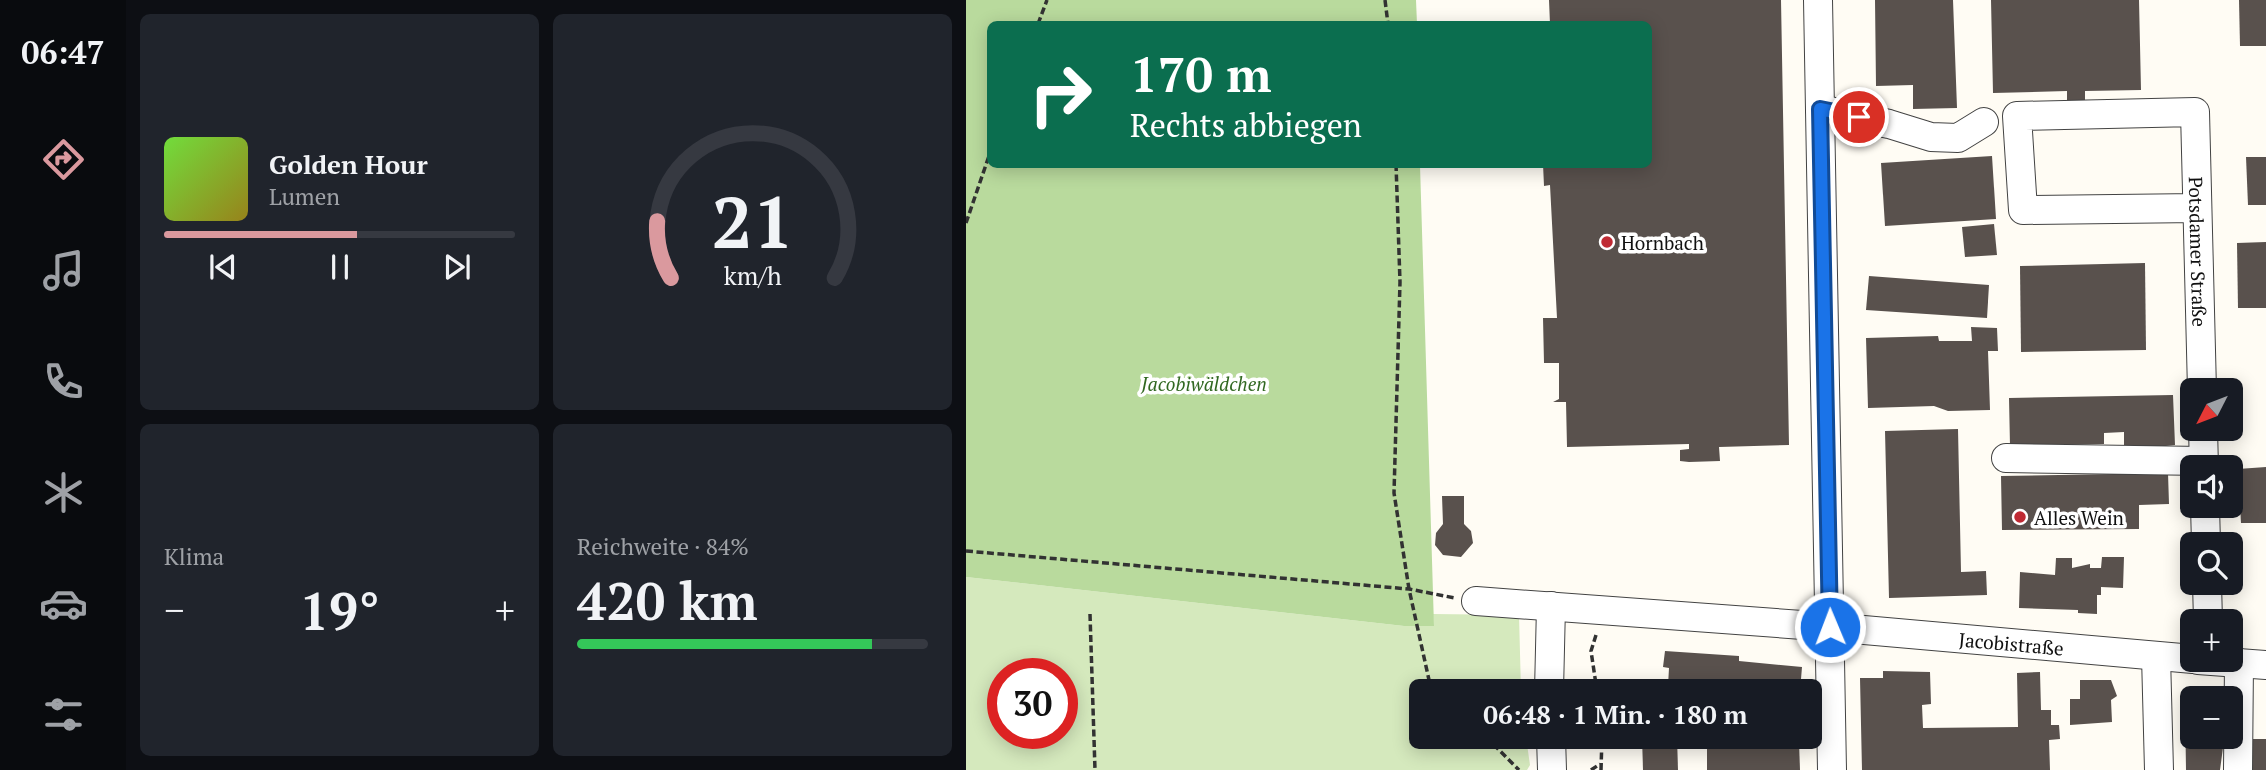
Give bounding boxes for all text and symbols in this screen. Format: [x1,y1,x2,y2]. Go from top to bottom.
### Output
text: 06:47 [21,31,105,73]
text: 170 m [1130,41,1272,106]
icon: right [1015,49,1106,140]
pin [1829,87,1889,147]
icon: arrive [1840,98,1878,136]
text: Rechts abbiegen [1130,104,1362,146]
icon: directions [39,135,88,184]
text: Golden Hour [269,147,428,181]
text: 21 [711,172,794,269]
street label: Potsdamer Straße [2184,176,2213,327]
text: Lumen [269,181,340,212]
place label: Hornbach [1621,230,1704,255]
marker: Hornbach [1599,234,1615,250]
icon: music [39,246,88,295]
icon: previous [204,248,242,286]
icon: pause [321,248,359,286]
icon: next [438,248,476,286]
text: km/h [724,259,782,292]
icon: phone [39,357,88,406]
park label: Jacobiwäldchen [1140,371,1267,396]
north arrow [2180,378,2244,441]
map controls [2180,378,2243,749]
button: sound [2180,455,2243,518]
icon: climate [39,468,88,517]
place label: Alles Wein [2034,505,2124,530]
marker: Alles Wein [2012,509,2028,525]
text: Reichweite · 84% [577,531,749,562]
button: search [2180,532,2243,595]
text: Klima [164,541,224,572]
text: 420 km [577,566,758,635]
text: 19° [299,576,380,645]
icon: car [39,579,88,628]
text: − [164,585,184,635]
text: + [495,585,515,635]
position arrow [1793,590,1867,664]
button: + [2180,609,2243,672]
street label: Jacobistraße [1958,626,2065,660]
speed limit sign: 30 [987,658,1078,749]
button: − [2180,686,2243,749]
icon: filters [39,690,88,739]
text: 06:48 · 1 Min. · 180 m [1483,697,1748,731]

